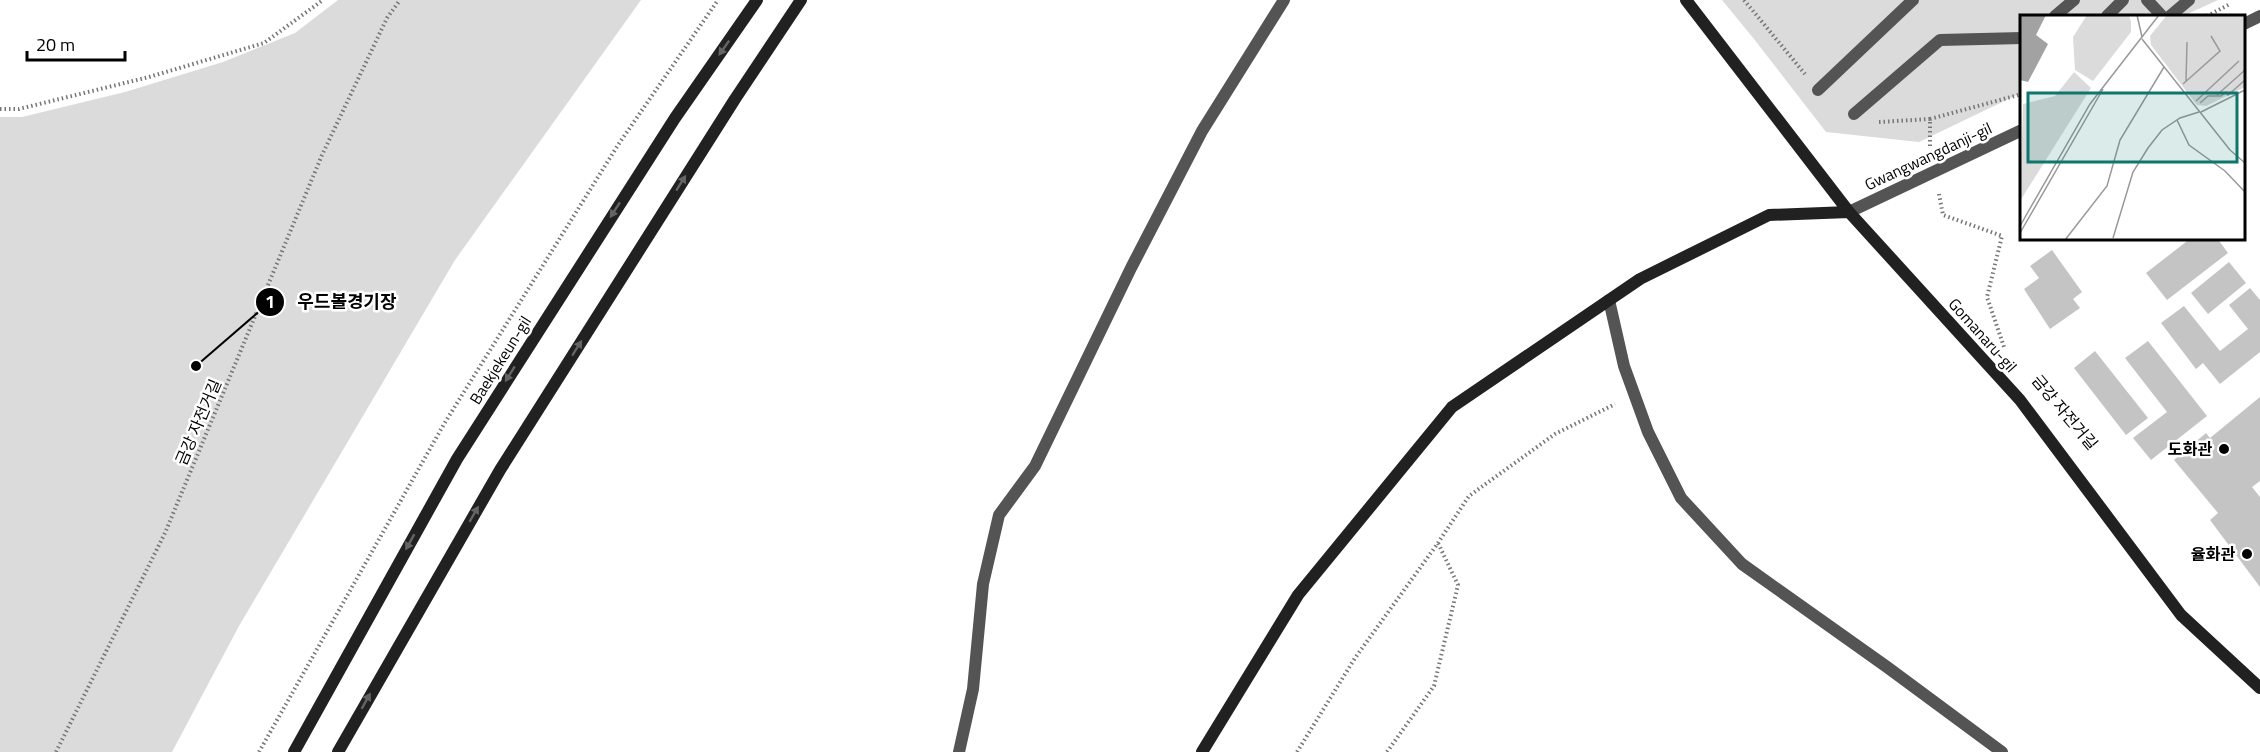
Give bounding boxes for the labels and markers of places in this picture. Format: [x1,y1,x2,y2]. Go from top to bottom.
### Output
callout: 우드볼경기장 [255,284,409,320]
place label: 도화관 [2168,437,2212,461]
marker: 도화관 [2217,442,2231,456]
place label: 율화관 [2191,542,2235,566]
marker: 율화관 [2240,547,2254,561]

